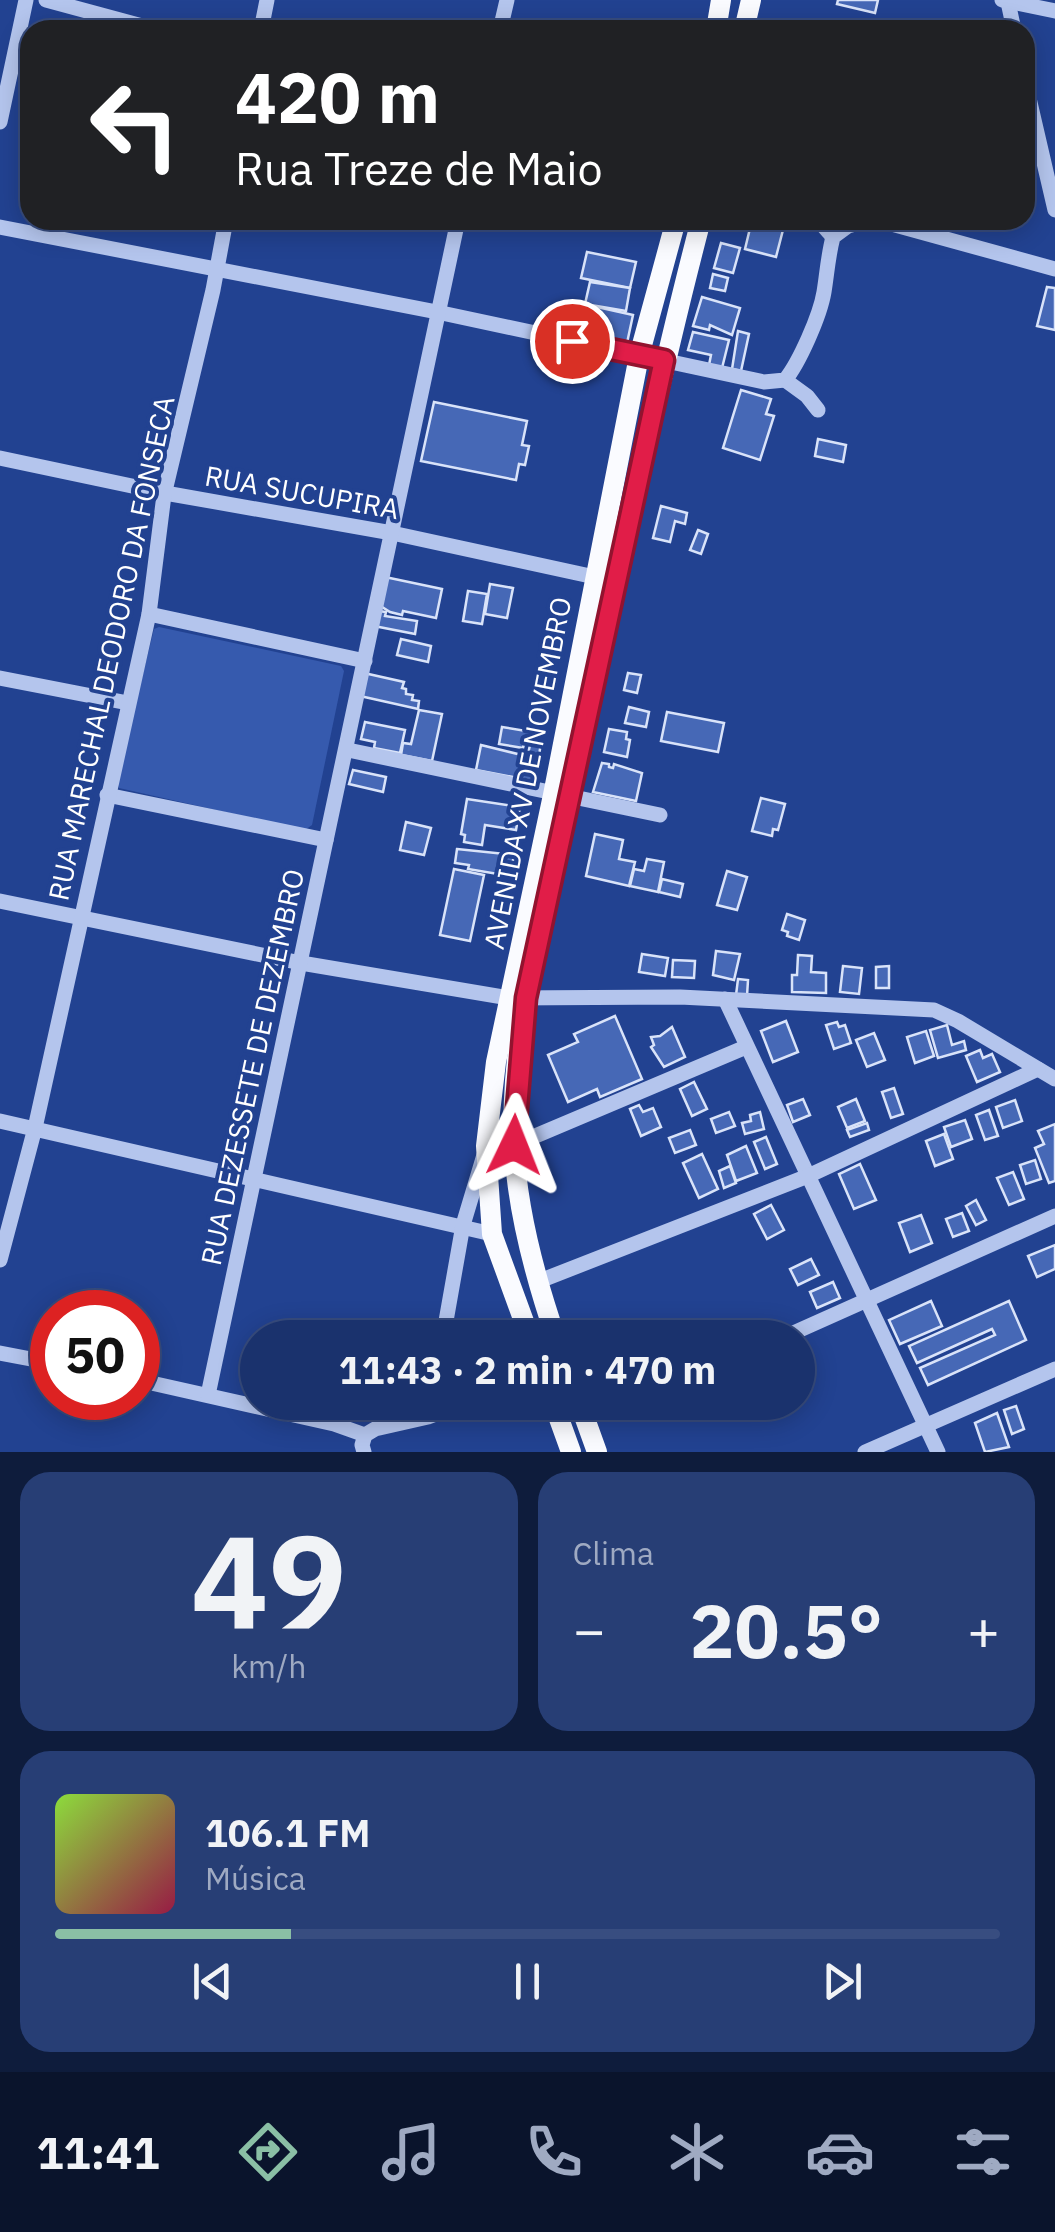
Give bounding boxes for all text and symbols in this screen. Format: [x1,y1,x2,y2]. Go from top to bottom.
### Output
text: 420 m [235,51,440,142]
icon: left [70,60,200,190]
text: Rua Treze de Maio [235,139,603,197]
pin [530,299,615,384]
icon: arrive [545,314,600,369]
street label: RUA MARECHAL DEODORO DA FONSECA [39,392,183,904]
street label: RUA SUCUPIRA [202,457,402,527]
street label: AVENIDA XV DE NOVEMBRO [475,594,579,952]
street label: RUA DEZESSETE DE DEZEMBRO [192,866,312,1268]
position arrow [462,1093,566,1197]
speed limit sign: 50 [30,1290,160,1420]
text: 11:43 · 2 min · 470 m [339,1345,716,1394]
text: 49 [191,1495,347,1664]
text: Clima [573,1532,654,1574]
text: 20.5° [689,1581,883,1679]
text: − [573,1594,606,1665]
text: + [967,1594,1000,1665]
text: km/h [231,1645,306,1687]
text: 106.1 FM [205,1808,370,1857]
text: Música [205,1857,306,1899]
icon: previous [185,1954,240,2009]
icon: pause [500,1954,555,2009]
icon: next [815,1954,870,2009]
icon: directions [233,2117,303,2187]
icon: music [376,2117,446,2187]
icon: phone [519,2117,589,2187]
icon: climate [662,2117,732,2187]
icon: car [805,2117,875,2187]
icon: filters [948,2117,1018,2187]
text: 11:41 [37,2123,159,2181]

